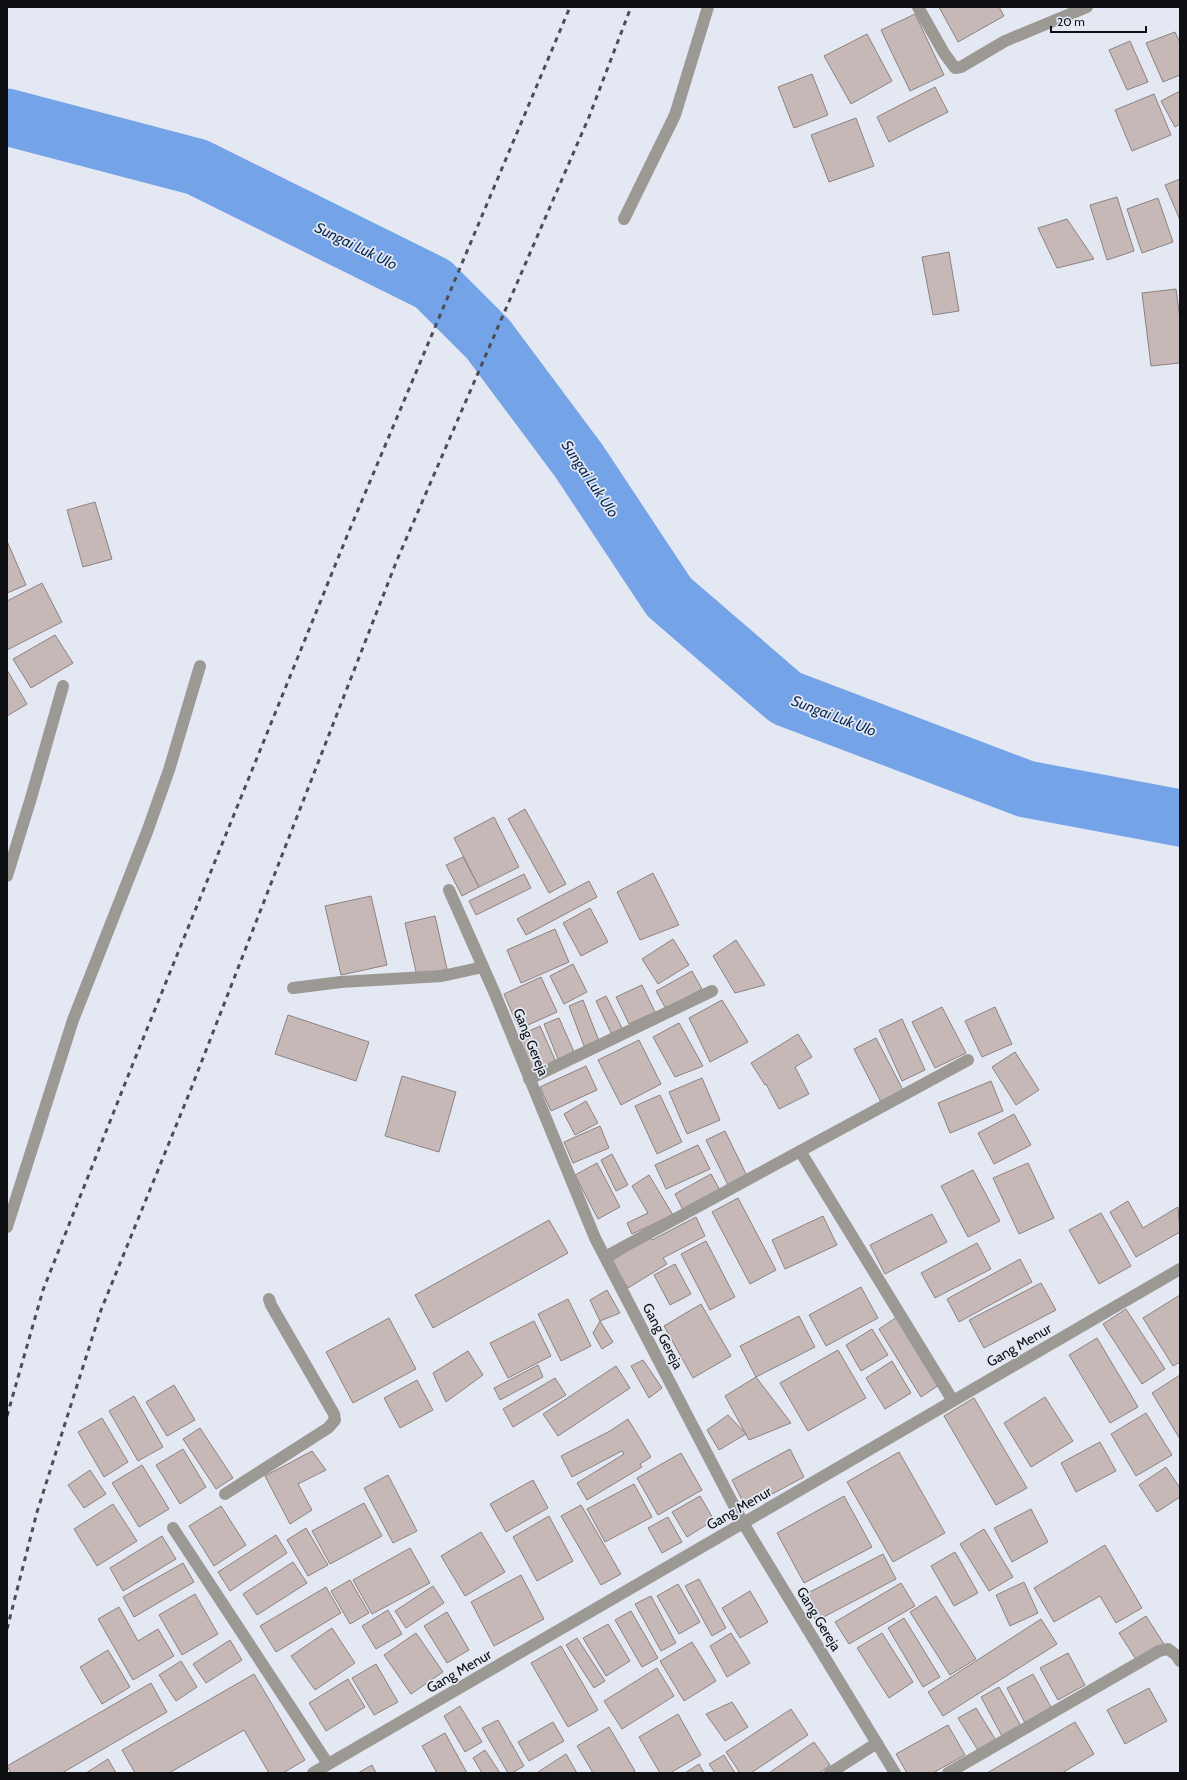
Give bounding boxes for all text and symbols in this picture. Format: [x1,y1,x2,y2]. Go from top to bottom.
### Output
scale bar [1051,8,1146,34]
text: 20 m [1057,14,1085,29]
water label: Sungai Luk Ulo [312,218,400,274]
water label: Sungai Luk Ulo [558,437,623,521]
water label: Sungai Luk Ulo [789,692,879,740]
street label: Gang Gereja [509,1005,553,1079]
street label: Gang Gereja [639,1300,687,1372]
street label: Gang Menur [983,1319,1055,1371]
street label: Gang Menur [703,1482,775,1534]
street label: Gang Gereja [793,1584,845,1655]
street label: Gang Menur [423,1645,495,1697]

